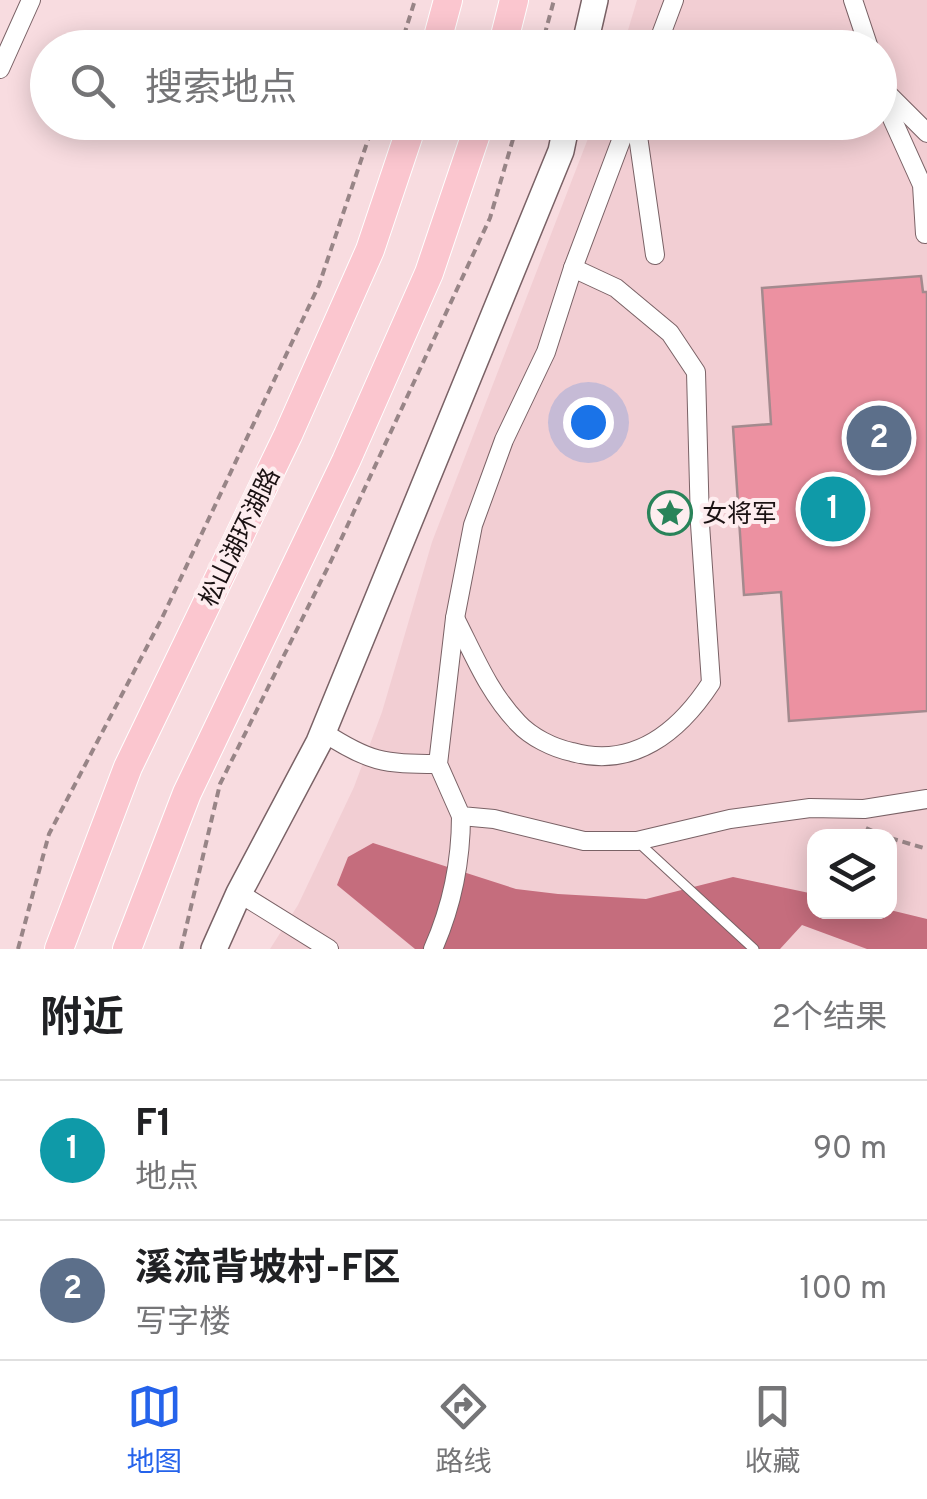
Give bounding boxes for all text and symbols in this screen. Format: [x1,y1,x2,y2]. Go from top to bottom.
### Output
search box [30,30,897,140]
icon: search [65,58,120,113]
text: 搜索地点 [145,66,297,115]
your location [563,397,614,448]
pin: 2 [846,400,912,476]
street label: 松山湖环湖路 [194,464,289,613]
pin: 1 [800,472,866,546]
place icon: 女将军 [647,490,693,536]
place label: 女将军 [702,500,777,532]
map controls [807,829,897,919]
button: layers [807,829,897,919]
text: 附近 [40,994,124,1047]
text: 2个结果 [771,999,887,1039]
text: F1 [135,1101,172,1150]
text: 1 [66,1130,79,1170]
text: 90 m [813,1130,887,1170]
text: 地点 [135,1159,199,1199]
text: 溪流背坡村-F区 [135,1246,401,1295]
text: 2 [63,1270,82,1310]
text: 100 m [800,1270,887,1310]
text: 写字楼 [135,1304,231,1344]
tab: 地图 [126,1379,183,1482]
tab: 路线 [435,1379,492,1482]
tab: 收藏 [744,1379,801,1482]

